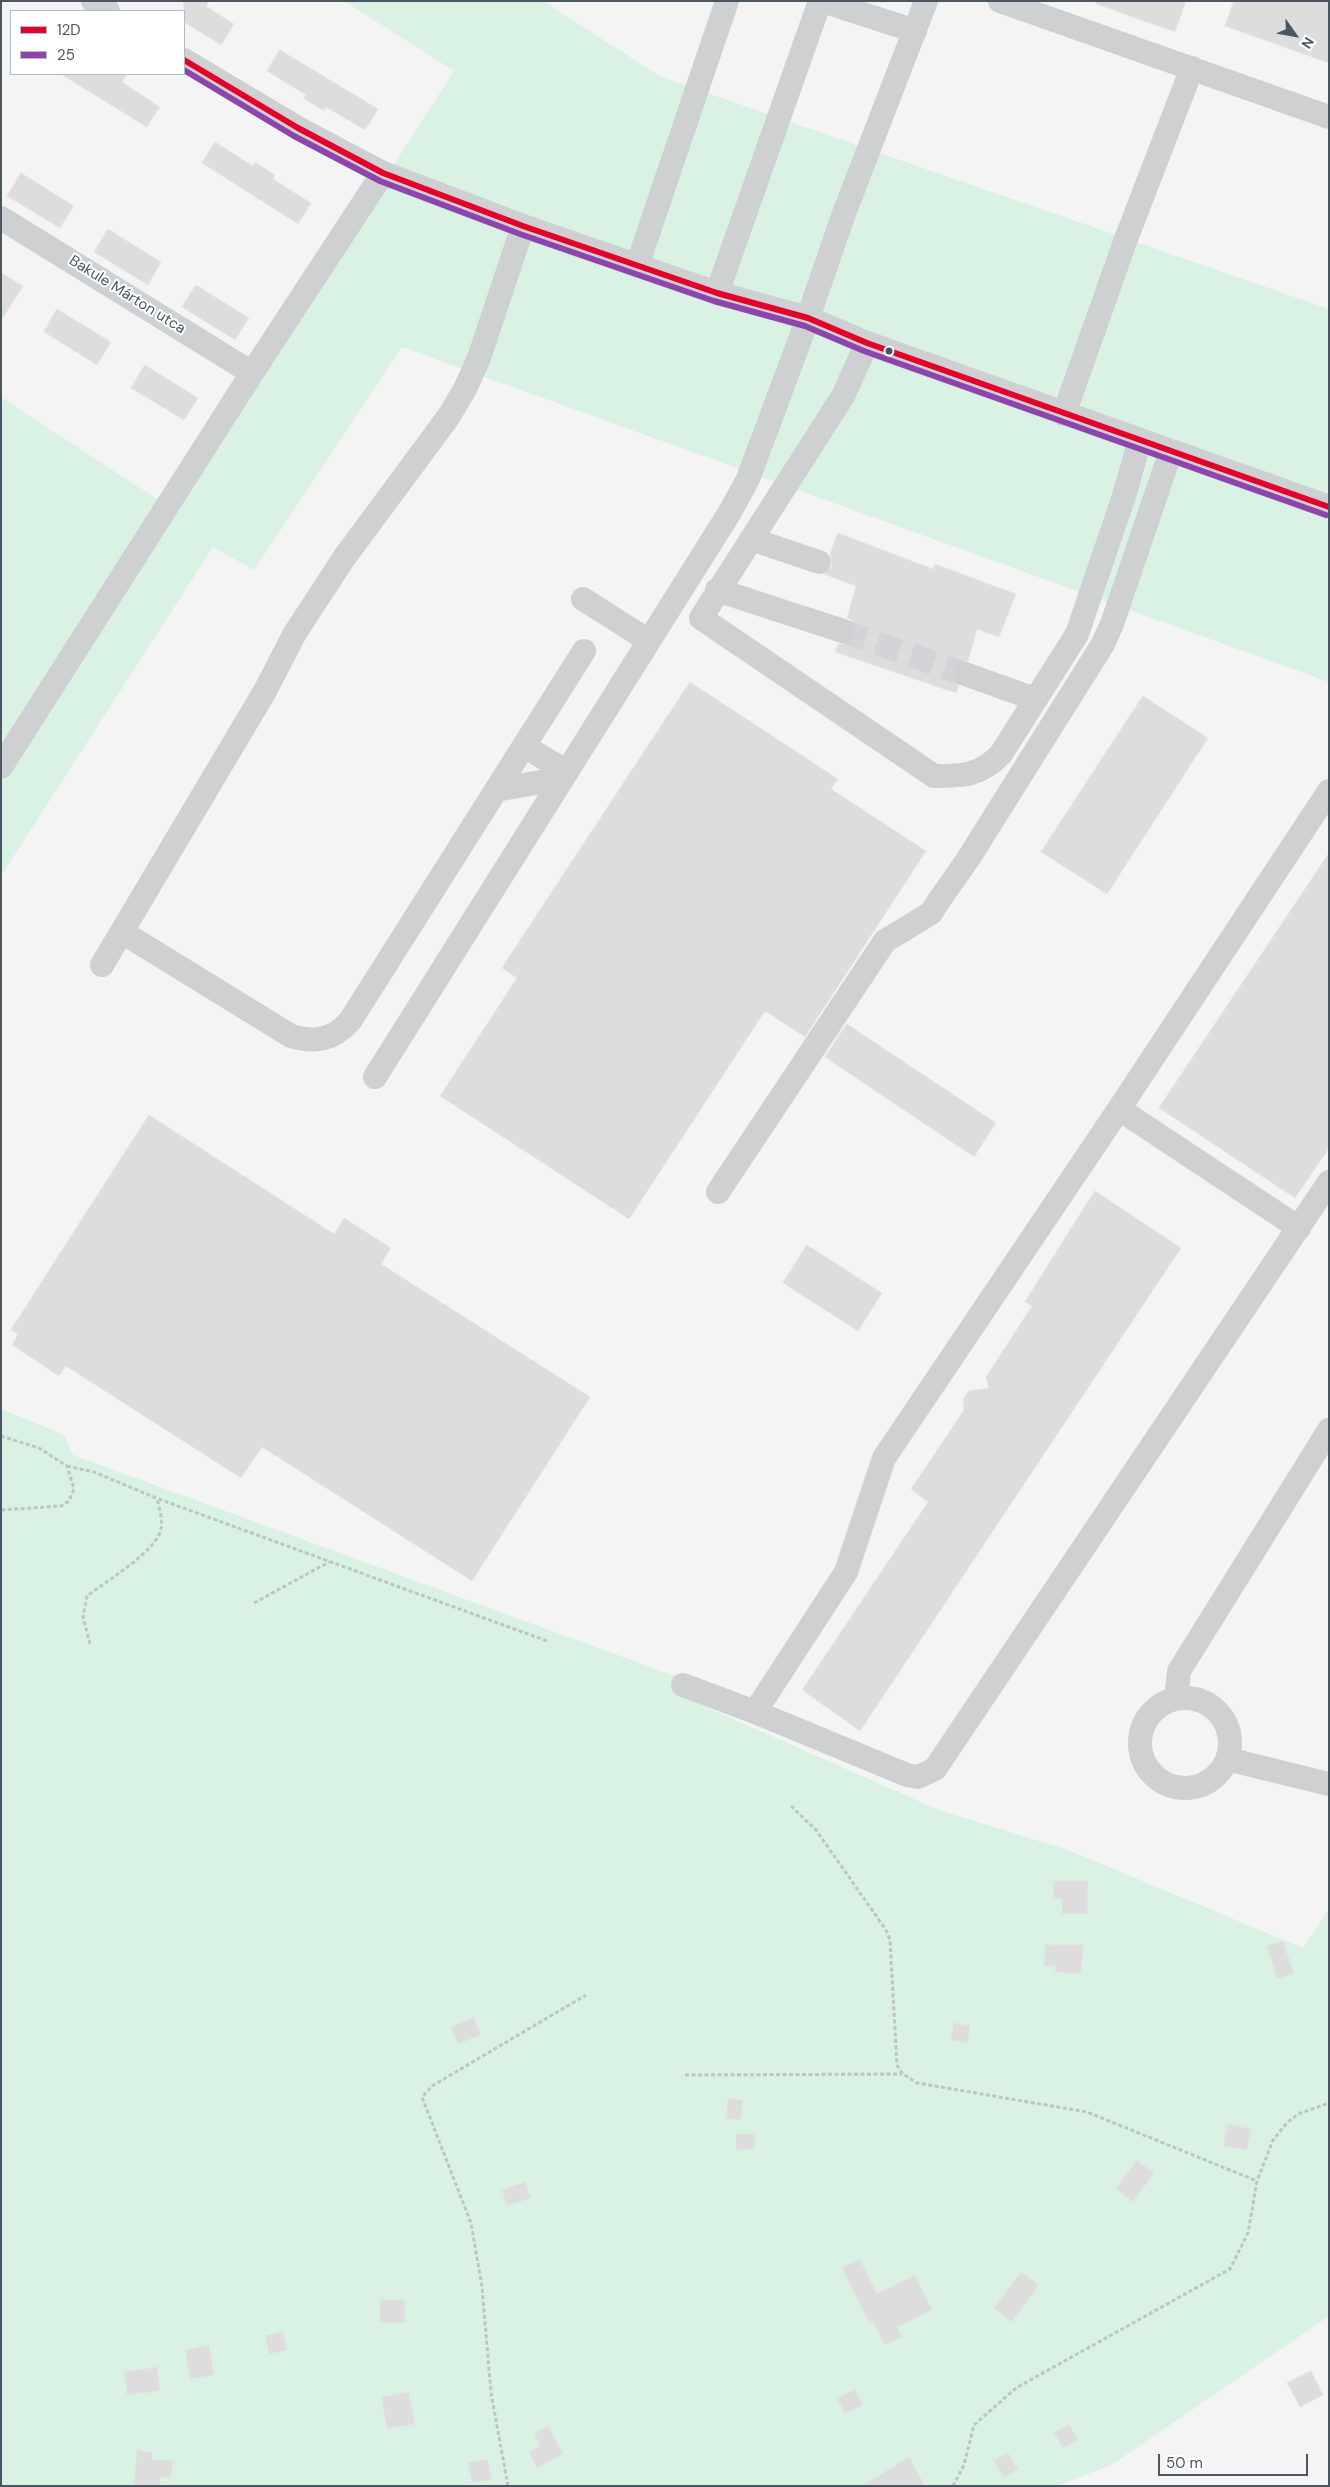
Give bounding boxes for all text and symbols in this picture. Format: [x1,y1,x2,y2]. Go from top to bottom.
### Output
legend [10,10,185,75]
north arrow [1270,10,1320,60]
text: 12D [57,20,81,40]
text: N [1297,34,1318,52]
text: 25 [57,45,75,65]
street label: Bakule Márton utca [66,252,188,338]
unlabelled marker [884,346,894,356]
scale bar [1160,2444,1310,2476]
text: 50 m [1166,2453,1203,2473]

